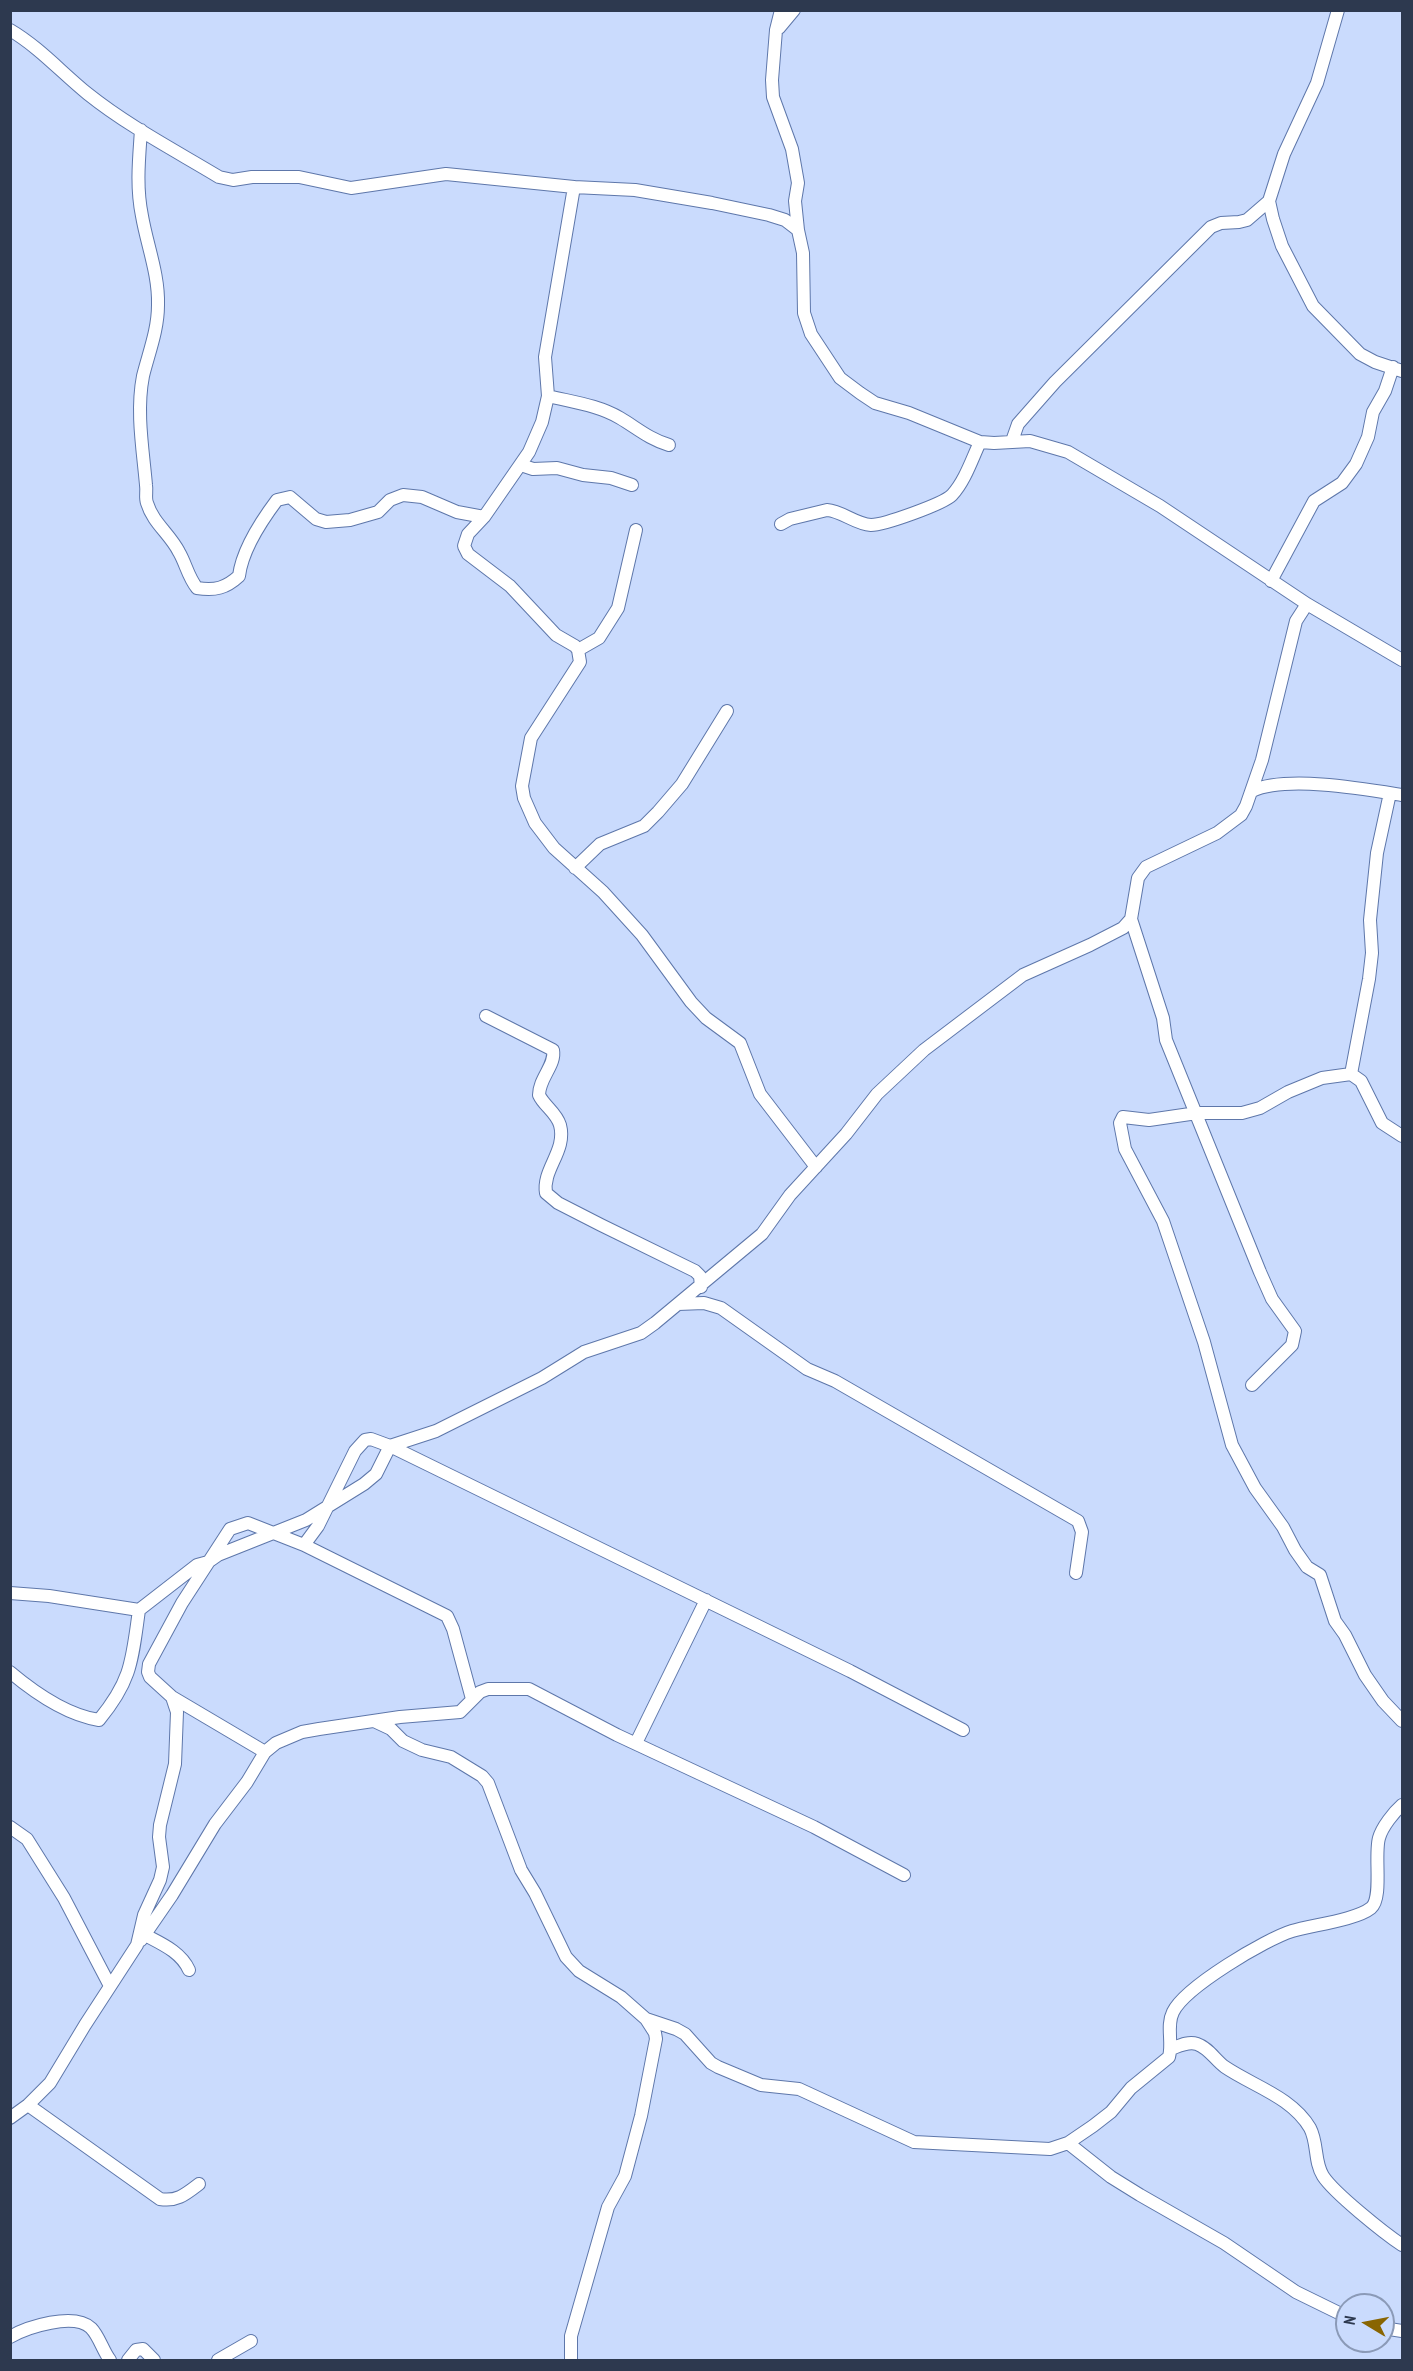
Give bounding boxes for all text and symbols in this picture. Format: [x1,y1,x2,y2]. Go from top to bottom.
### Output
north arrow [1335,2293,1395,2353]
text: N [1339,2314,1360,2326]

